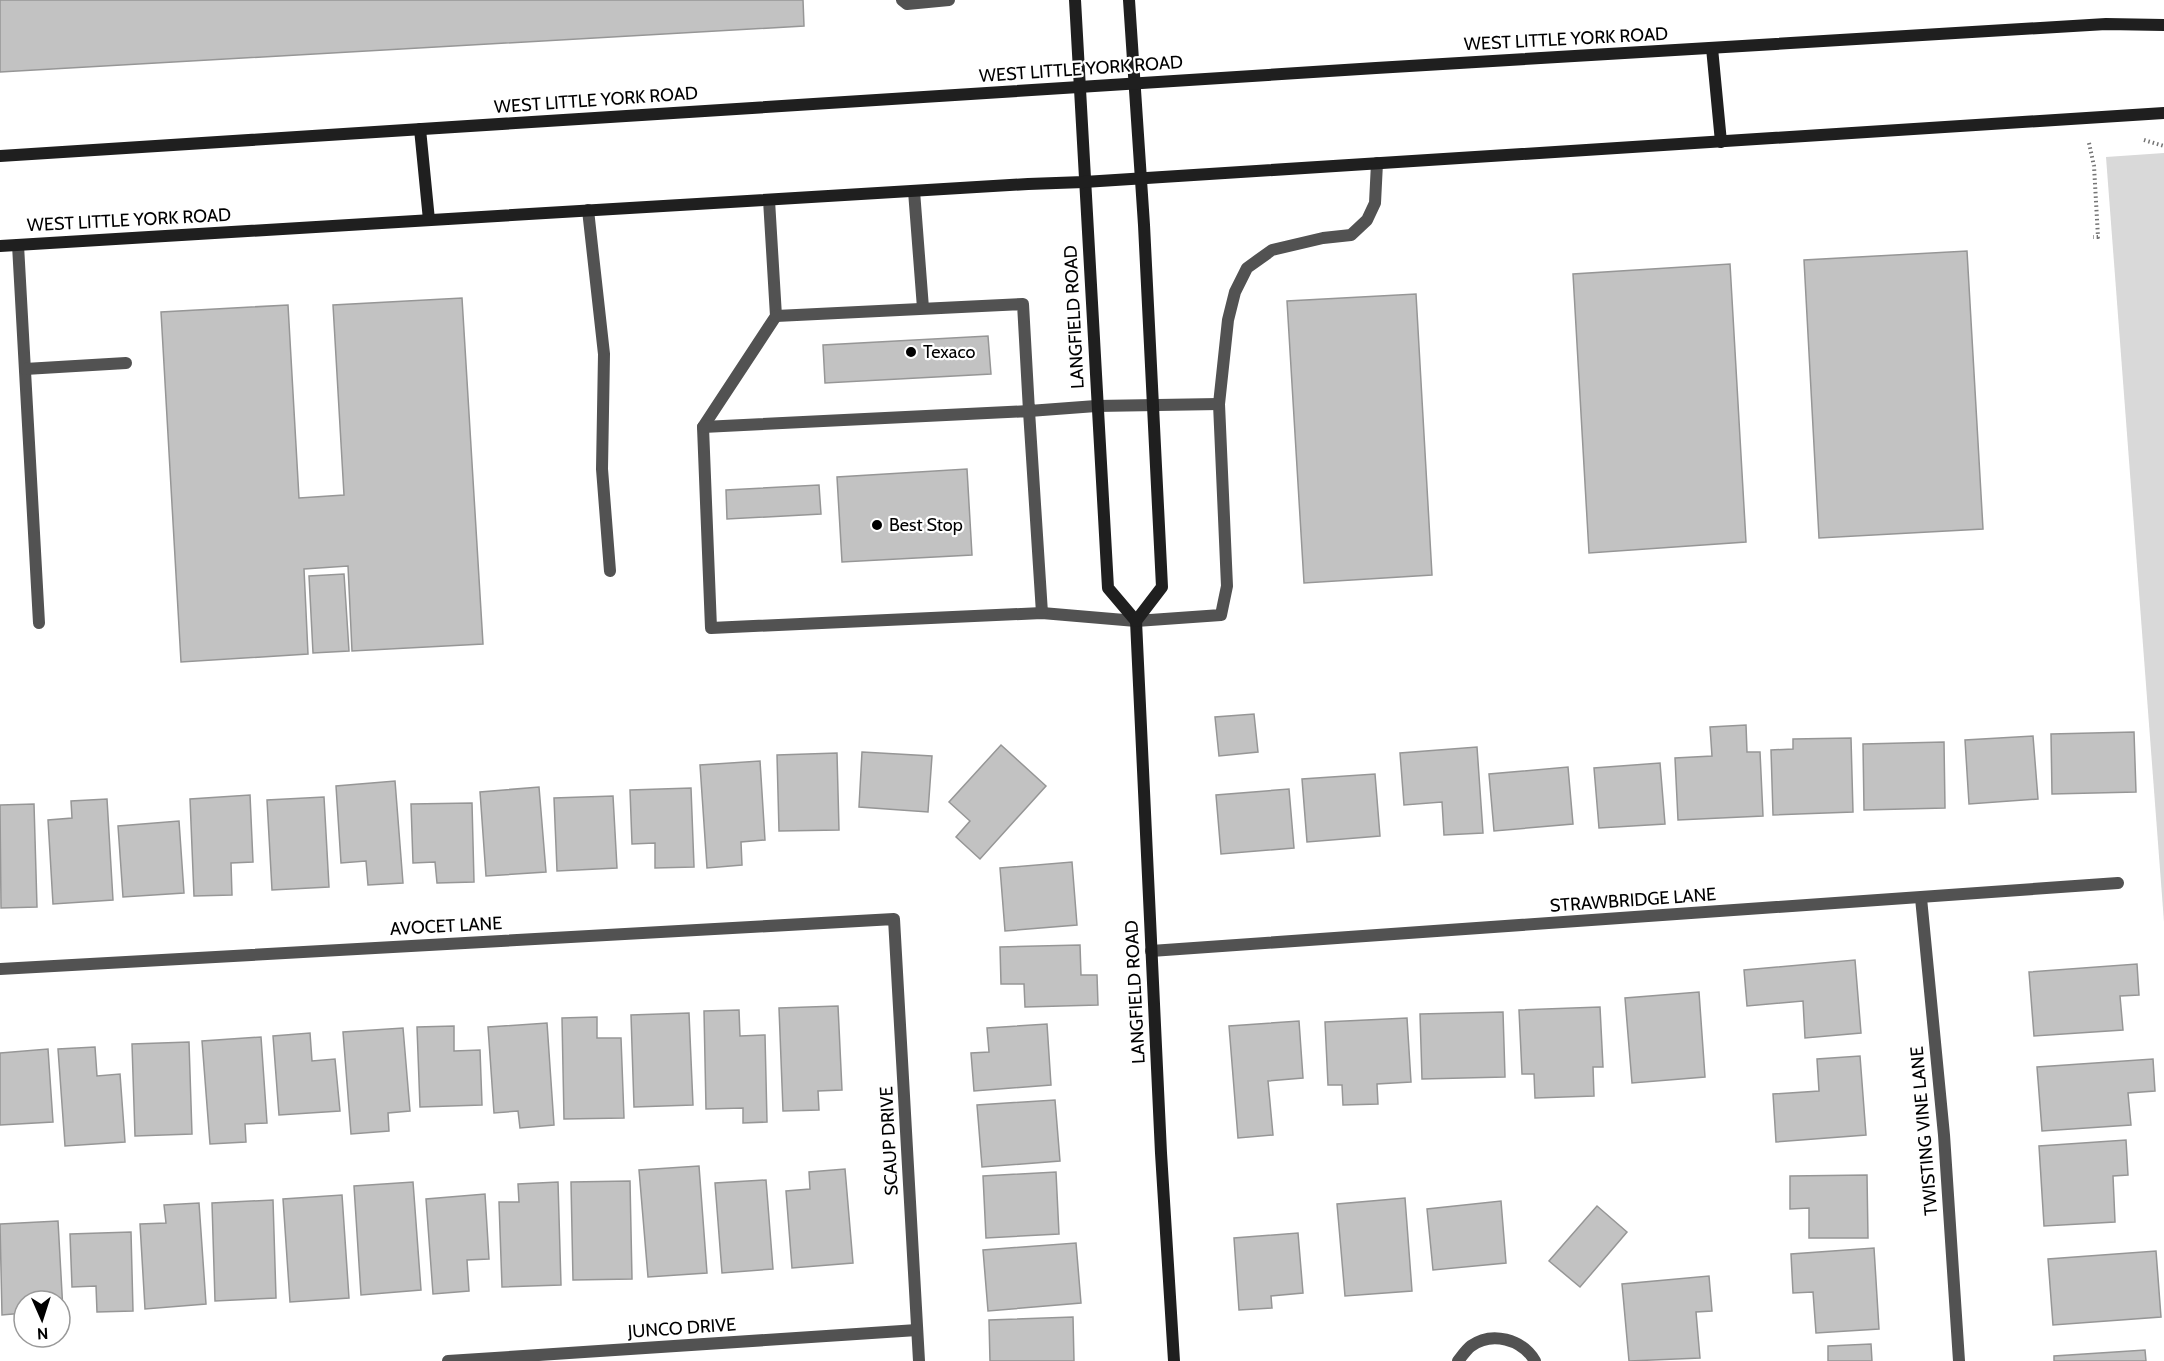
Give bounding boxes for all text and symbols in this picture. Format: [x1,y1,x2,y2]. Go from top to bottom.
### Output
street label: WEST LITTLE YORK ROAD [1463,23,1669,55]
street label: WEST LITTLE YORK ROAD [978,51,1184,87]
street label: WEST LITTLE YORK ROAD [493,82,699,118]
street label: WEST LITTLE YORK ROAD [26,204,232,236]
street label: LANGFIELD ROAD [1059,245,1089,389]
place label: Texaco [923,341,975,363]
marker: Texaco [904,345,918,359]
place label: Best Stop [889,514,963,536]
marker: Best Stop [870,518,884,532]
street label: STRAWBRIDGE LANE [1549,883,1717,917]
street label: AVOCET LANE [389,912,503,940]
street label: LANGFIELD ROAD [1120,920,1150,1064]
street label: TWISTING VINE LANE [1906,1045,1942,1217]
street label: SCAUP DRIVE [875,1086,903,1196]
north arrow [12,1289,72,1349]
street label: JUNCO DRIVE [626,1313,737,1343]
text: N [37,1324,49,1343]

